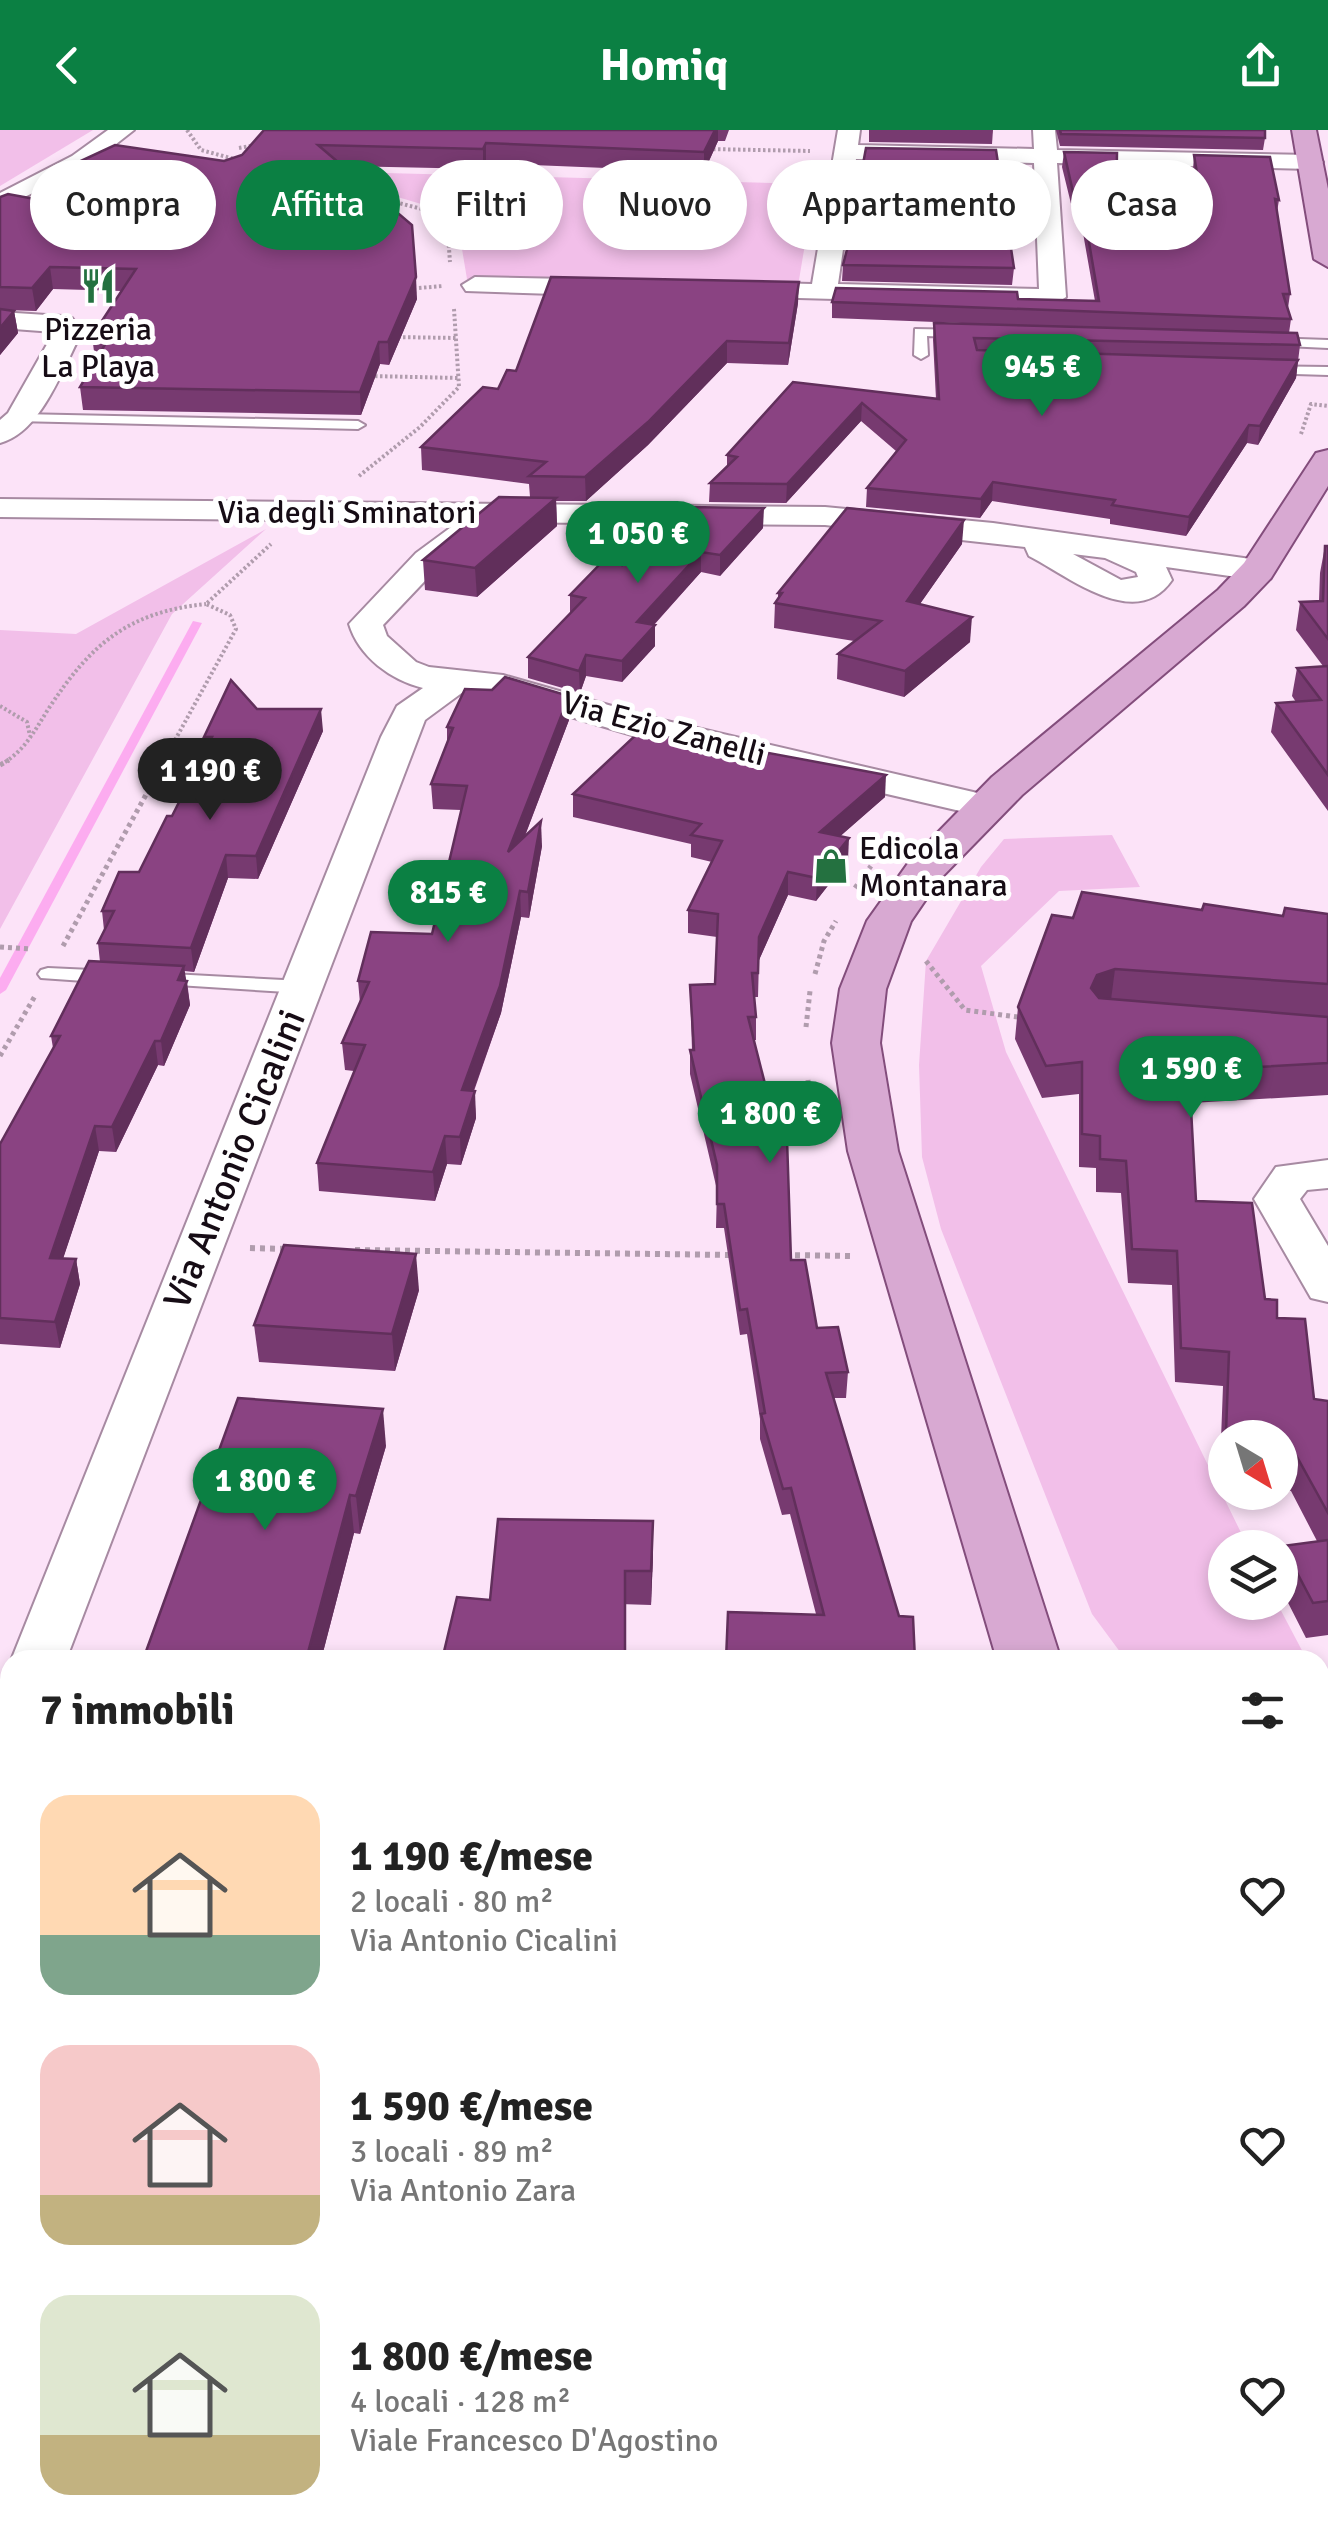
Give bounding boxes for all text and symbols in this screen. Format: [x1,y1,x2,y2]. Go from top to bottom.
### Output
icon: back [40,38,95,93]
text: Homiq [600,38,728,93]
icon: share [1233,38,1288,93]
chip: Compra [30,160,216,250]
chip: Affitta [236,160,400,250]
chip: Filtri [420,160,563,250]
chip: Nuovo [583,160,747,250]
chip: Appartamento [767,160,1051,250]
chip: Casa [1071,160,1213,250]
restaurant icon: Pizzeria La Playa [79,267,117,305]
place label: Pizzeria La Playa [41,310,155,386]
pin: 945 € [972,334,1112,419]
text: 945 € [1004,347,1080,386]
street label: Via degli Sminatori [218,493,476,532]
pin: 1 050 € [546,501,730,586]
text: 1 050 € [588,514,688,553]
street label: Via Ezio Zanelli [558,683,770,774]
pin: 1 190 € [118,738,302,823]
text: 1 190 € [160,751,260,790]
place label: Edicola Montanara [859,829,1008,905]
shop icon: Edicola Montanara [812,847,850,885]
pin: 815 € [378,860,518,945]
text: 815 € [410,873,486,912]
street label: Via Antonio Cicalini [153,1003,316,1316]
pin: 1 590 € [1099,1036,1283,1121]
text: 1 590 € [1141,1049,1241,1088]
pin: 1 800 € [678,1081,862,1166]
text: 1 800 € [720,1094,820,1133]
north arrow [1208,1420,1298,1510]
map controls [1208,1420,1298,1620]
pin: 1 800 € [173,1448,357,1533]
text: 1 800 € [215,1461,315,1500]
button: layers [1208,1530,1298,1620]
icon: filters [1235,1683,1290,1738]
text: 7 immobili [40,1685,234,1736]
text: 1 190 €/mese [350,1831,593,1882]
icon: home [120,1835,240,1955]
icon: heart [1235,1868,1290,1923]
text: 2 locali · 80 m² [350,1882,554,1921]
text: Via Antonio Cicalini [350,1921,618,1960]
text: 1 590 €/mese [350,2081,593,2132]
icon: home [120,2085,240,2205]
icon: heart [1235,2118,1290,2173]
text: 3 locali · 89 m² [350,2132,554,2171]
text: Via Antonio Zara [350,2171,576,2210]
text: 1 800 €/mese [350,2331,593,2382]
icon: home [120,2335,240,2455]
icon: heart [1235,2368,1290,2423]
text: 4 locali · 128 m² [350,2382,571,2421]
text: Viale Francesco D'Agostino [350,2421,719,2460]

